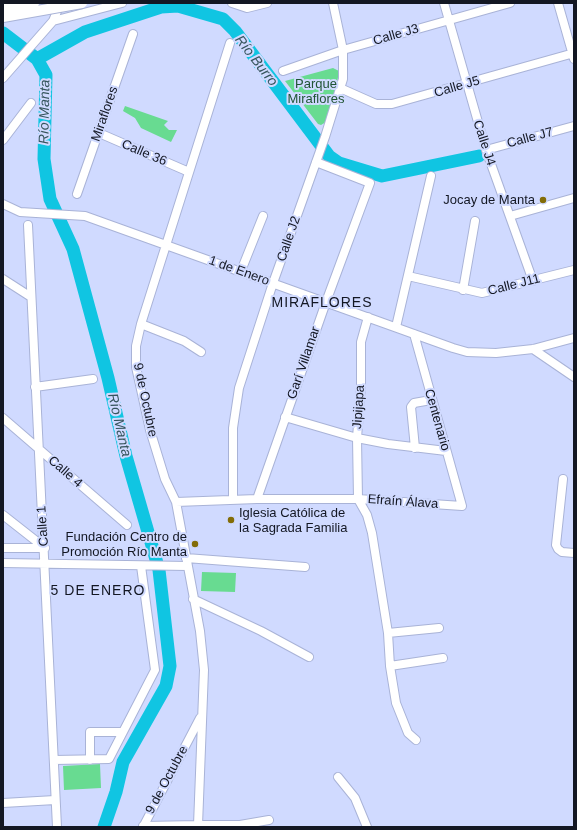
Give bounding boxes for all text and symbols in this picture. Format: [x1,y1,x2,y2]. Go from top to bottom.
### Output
street label: Calle J3 [371,21,421,49]
water label: Río Burro [231,32,281,90]
street label: Calle J5 [432,73,482,101]
park label: Parque Miraflores [287,76,345,107]
water label: Río Manta [36,80,54,144]
street label: Miraflores [88,84,122,144]
street label: Calle J4 [469,118,499,168]
street label: Calle J7 [505,124,555,152]
street label: Calle 36 [119,137,169,169]
place label: Jocay de Manta [443,192,535,208]
marker: Jocay de Manta [538,195,548,205]
street label: Calle J2 [274,214,304,264]
street label: 1 de Enero [206,253,272,289]
street label: Calle J11 [486,271,542,299]
district label: MIRAFLORES [271,295,373,311]
street label: Garí Villamar [284,325,324,401]
street label: 9 de Octubre [130,362,160,438]
street label: Jipijapa [350,384,368,430]
street label: Centenario [421,387,453,453]
water label: Río Manta [104,392,134,458]
street label: Calle 4 [45,453,85,491]
street label: Efraín Álava [367,492,439,512]
street label: Calle 1 [34,505,52,547]
place label: Iglesia Católica de la Sagrada Familia [239,505,347,536]
marker: Iglesia Católica de la Sagrada Familia [226,515,236,525]
place label: Fundación Centro de Promoción Río Manta [61,529,187,560]
marker: Fundación Centro de Promoción Río Manta [190,539,200,549]
district label: 5 DE ENERO [51,583,145,599]
street label: 9 de Octubre [142,743,192,817]

